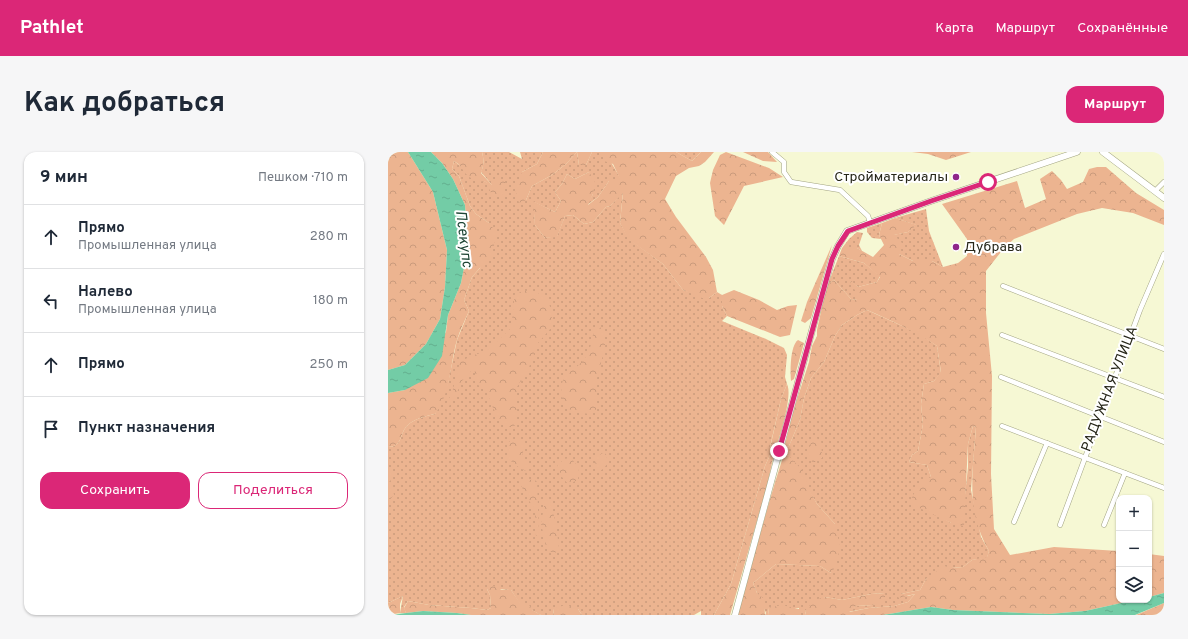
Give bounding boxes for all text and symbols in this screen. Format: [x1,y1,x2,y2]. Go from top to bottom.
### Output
text: Pathlet [20,16,84,40]
text: Карта [935,20,974,37]
text: Маршрут [996,20,1055,37]
text: Сохранённые [1077,20,1168,37]
text: Как добраться [24,86,225,122]
button: Маршрут [1066,86,1164,123]
text: 9 мин [40,167,88,189]
place label: Стройматериалы [834,169,948,186]
text: Пешком · 710 m [258,170,348,186]
marker: Стройматериалы [951,172,961,182]
route start [979,173,997,191]
water label: Псекупс [450,209,476,269]
text: Прямо [78,219,125,238]
icon: ahead [40,226,62,248]
text: 280 m [310,229,348,245]
text: Промышленная улица [78,238,217,254]
place label: Дубрава [964,239,1022,256]
marker: Дубрава [951,242,961,252]
text: Налево [78,283,133,302]
icon: left [40,290,62,312]
text: 180 m [313,293,348,309]
text: Промышленная улица [78,302,217,318]
street label: РАДУЖНАЯ УЛИЦА [1078,324,1142,454]
icon: ahead [40,354,62,376]
text: Прямо [78,355,125,374]
text: 250 m [310,357,348,373]
icon: arrive [40,418,62,440]
text: Пункт назначения [78,419,215,438]
route end [770,442,788,460]
button: Сохранить [40,472,190,509]
button: Поделиться [198,472,348,509]
map controls [1116,495,1152,603]
button: + [1116,495,1152,531]
button: − [1116,531,1152,567]
button: layers [1116,567,1152,603]

